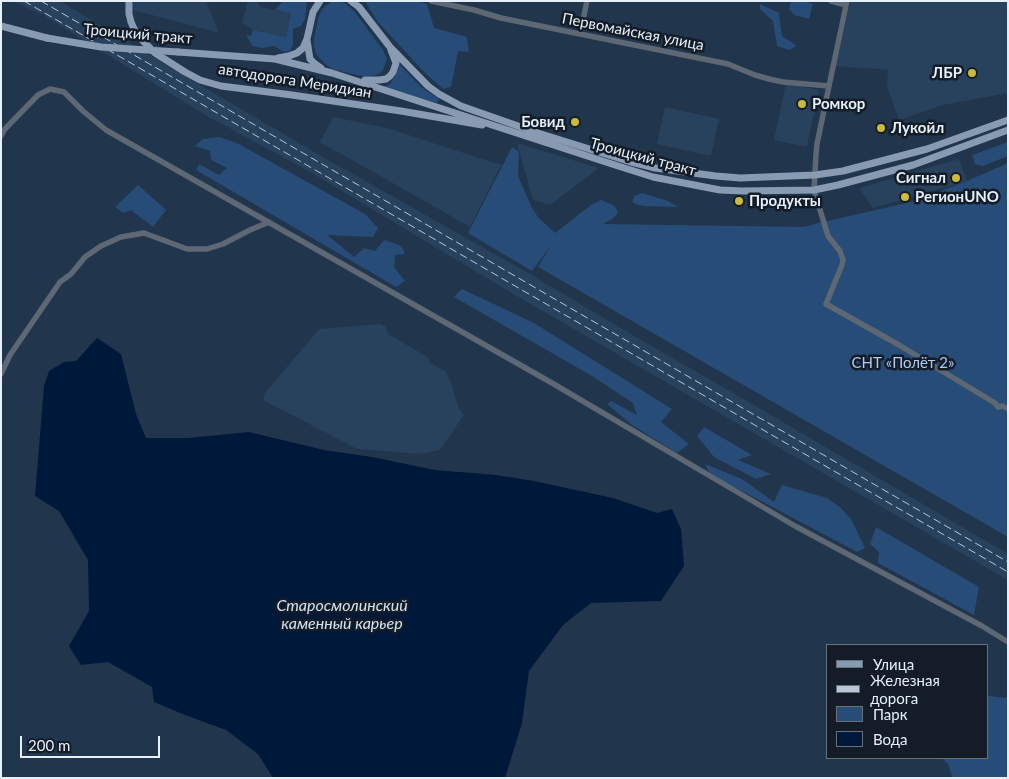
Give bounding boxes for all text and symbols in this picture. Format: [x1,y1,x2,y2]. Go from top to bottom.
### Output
street label: Первомайская улица [560,9,706,55]
street label: Троицкий тракт [83,20,193,48]
street label: автодорога Меридиан [217,60,373,102]
place label: ЛБР [932,64,962,82]
marker: ЛБР [966,67,978,79]
place label: Ромкор [812,95,865,113]
marker: Ромкор [796,98,808,110]
place label: Бовид [521,113,565,131]
marker: Бовид [569,116,581,128]
place label: Лукойл [891,119,944,137]
marker: Лукойл [875,122,887,134]
street label: Троицкий тракт [588,134,698,180]
place label: Сигнал [896,169,946,187]
marker: Сигнал [950,172,962,184]
place label: РегионUNO [915,188,999,206]
marker: РегионUNO [899,191,911,203]
place label: Продукты [749,192,821,210]
marker: Продукты [733,195,745,207]
park label: СНТ «Полёт 2» [852,354,954,372]
water label: Старосмолинский каменный карьер [276,596,408,634]
legend [826,644,989,759]
text: Улица [873,655,914,673]
text: Железная дорога [870,671,940,707]
text: Парк [873,705,907,723]
scale bar [22,726,162,758]
text: Вода [873,730,908,748]
text: 200 m [28,736,70,754]

